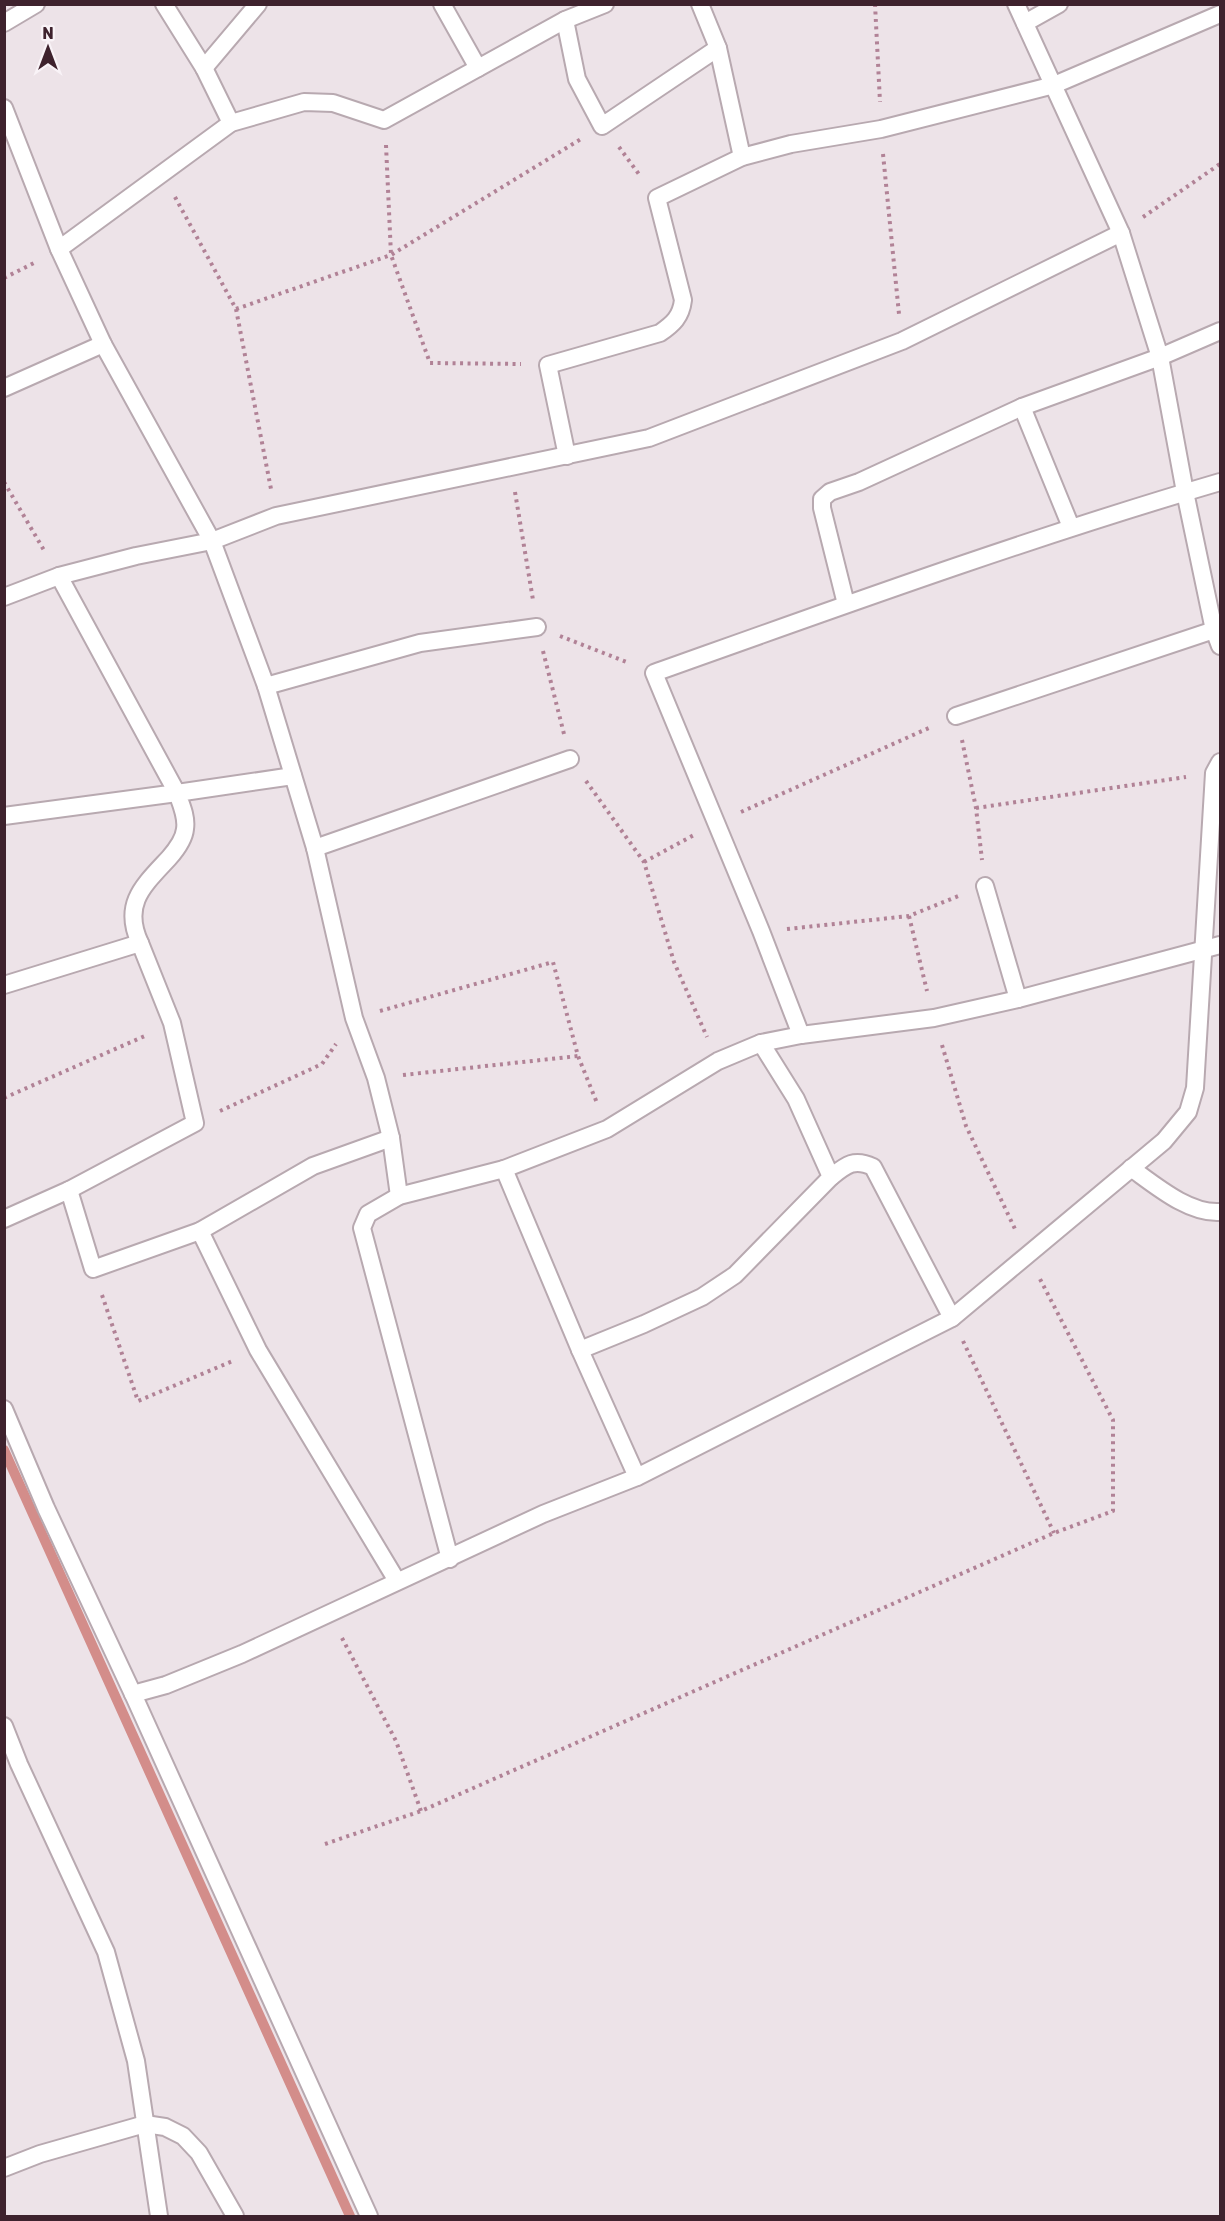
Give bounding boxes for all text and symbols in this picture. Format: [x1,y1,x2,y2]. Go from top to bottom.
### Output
north arrow [18,18,78,78]
text: N [42,24,54,43]

